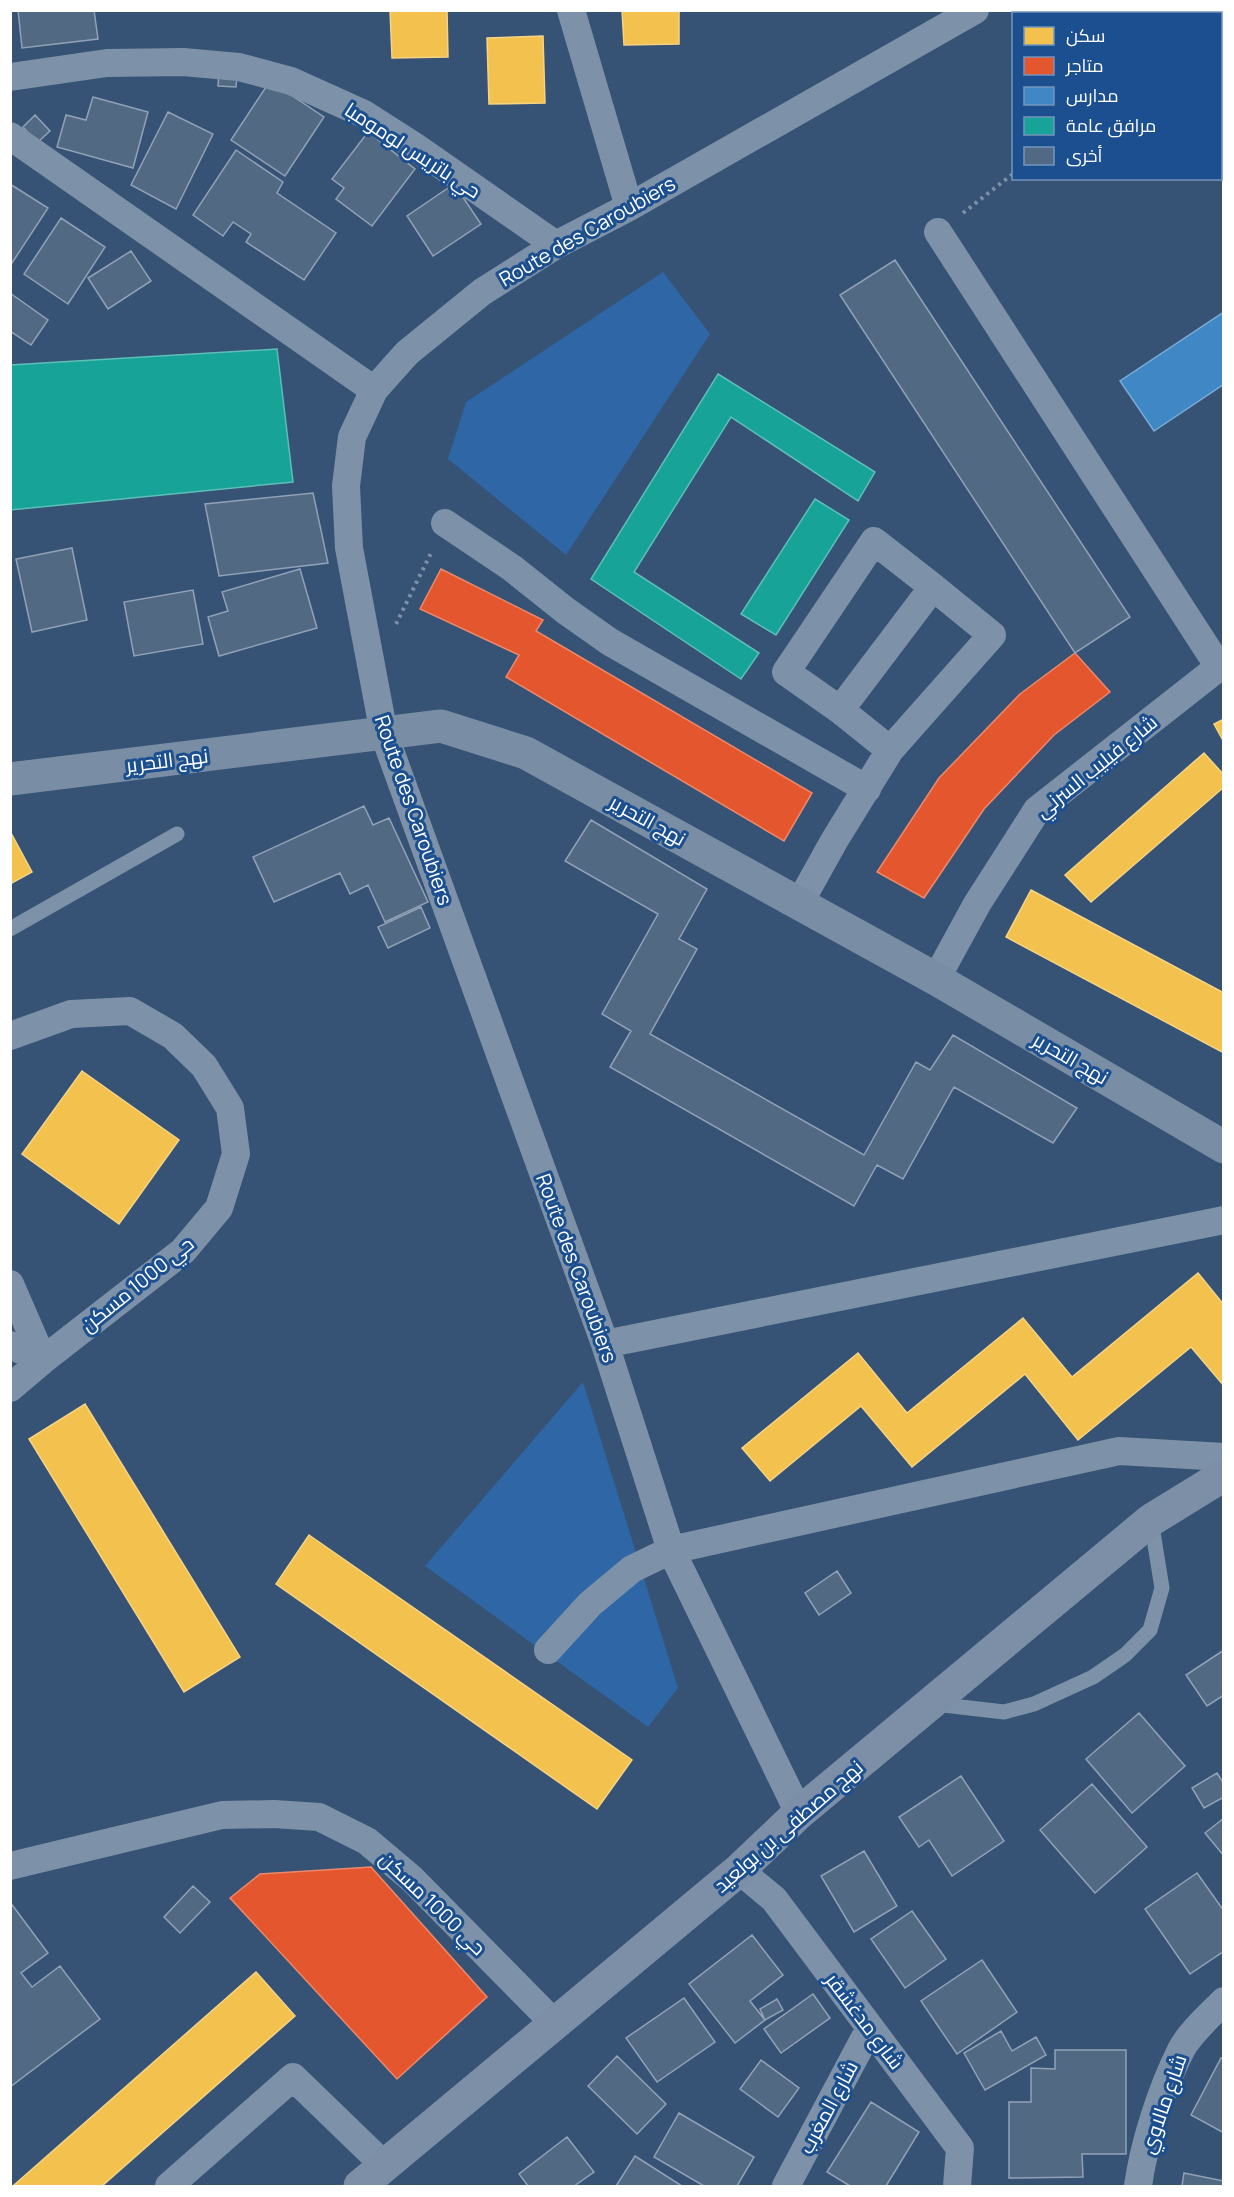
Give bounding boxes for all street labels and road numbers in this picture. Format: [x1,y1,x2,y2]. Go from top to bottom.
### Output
street label: حي باتريس لومومبا [338,96,486,207]
street label: Route des Caroubiers [494,169,680,293]
street label: شارع فيليب السرني [1029,708,1165,826]
street label: Route des Caroubiers [369,711,459,909]
street label: نهج التحرير [123,742,210,780]
street label: نهج التحرير [604,788,691,853]
street label: نهج التحرير [1027,1025,1114,1091]
street label: Route des Caroubiers [530,1170,624,1366]
street label: حي 1000 مسكن [75,1230,201,1340]
street label: نهج مصطفى بن بولعيد [708,1754,869,1899]
street label: حي 1000 مسكن [372,1845,492,1963]
street label: شارع مدغشقر [818,1967,910,2075]
street label: شارع مالاوي [1133,2051,1195,2158]
street label: شارع المغرب [792,2056,865,2159]

